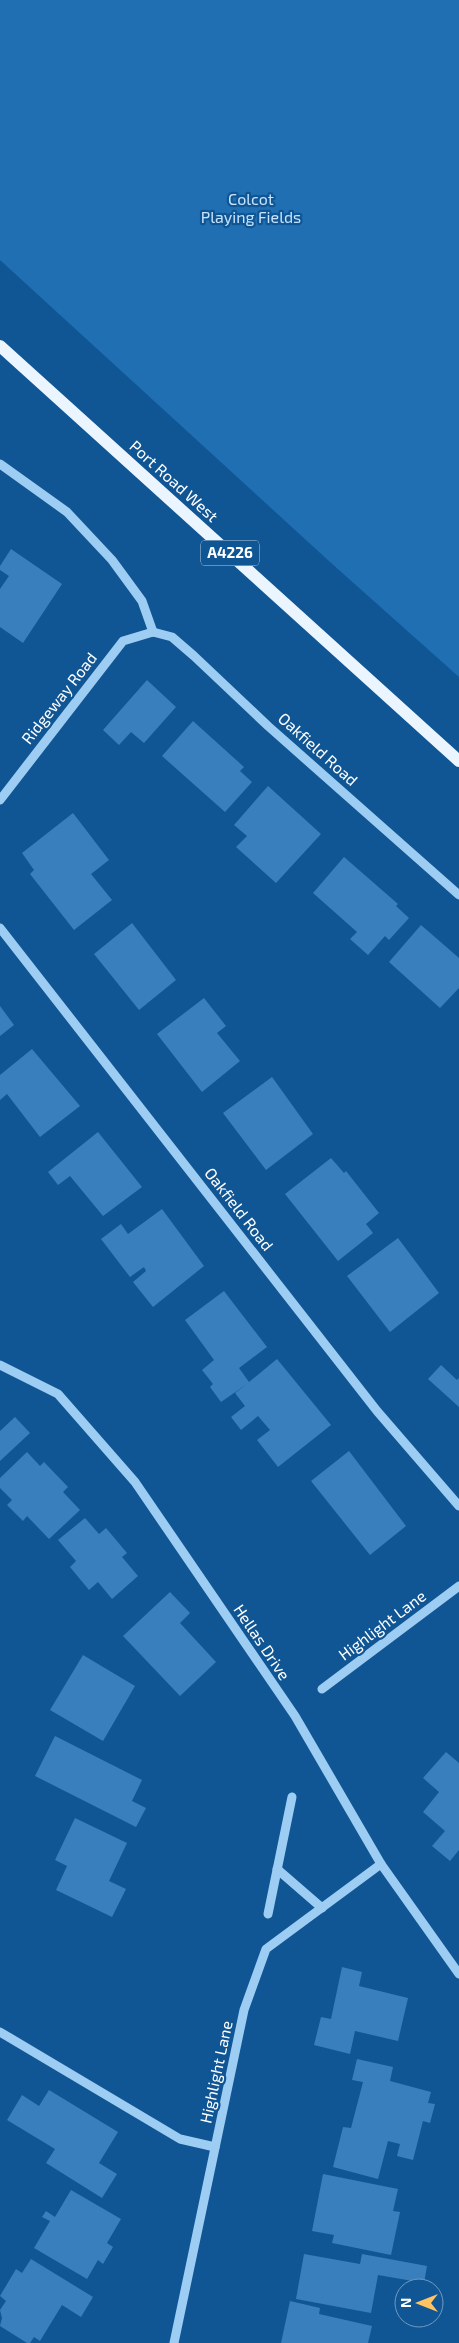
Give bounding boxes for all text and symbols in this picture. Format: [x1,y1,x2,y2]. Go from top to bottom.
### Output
park label: Colcot Playing Fields [201,189,301,226]
street label: Port Road West [126,436,222,525]
road number: A4226 [201,540,259,566]
street label: Ridgeway Road [17,648,100,747]
street label: Oakfield Road [275,708,362,789]
street label: Oakfield Road [201,1163,278,1254]
street label: Highlight Lane [334,1586,429,1664]
street label: Hellas Drive [230,1600,295,1683]
street label: Highlight Lane [195,2019,236,2125]
north arrow [394,2278,444,2328]
text: N [397,2298,414,2308]

